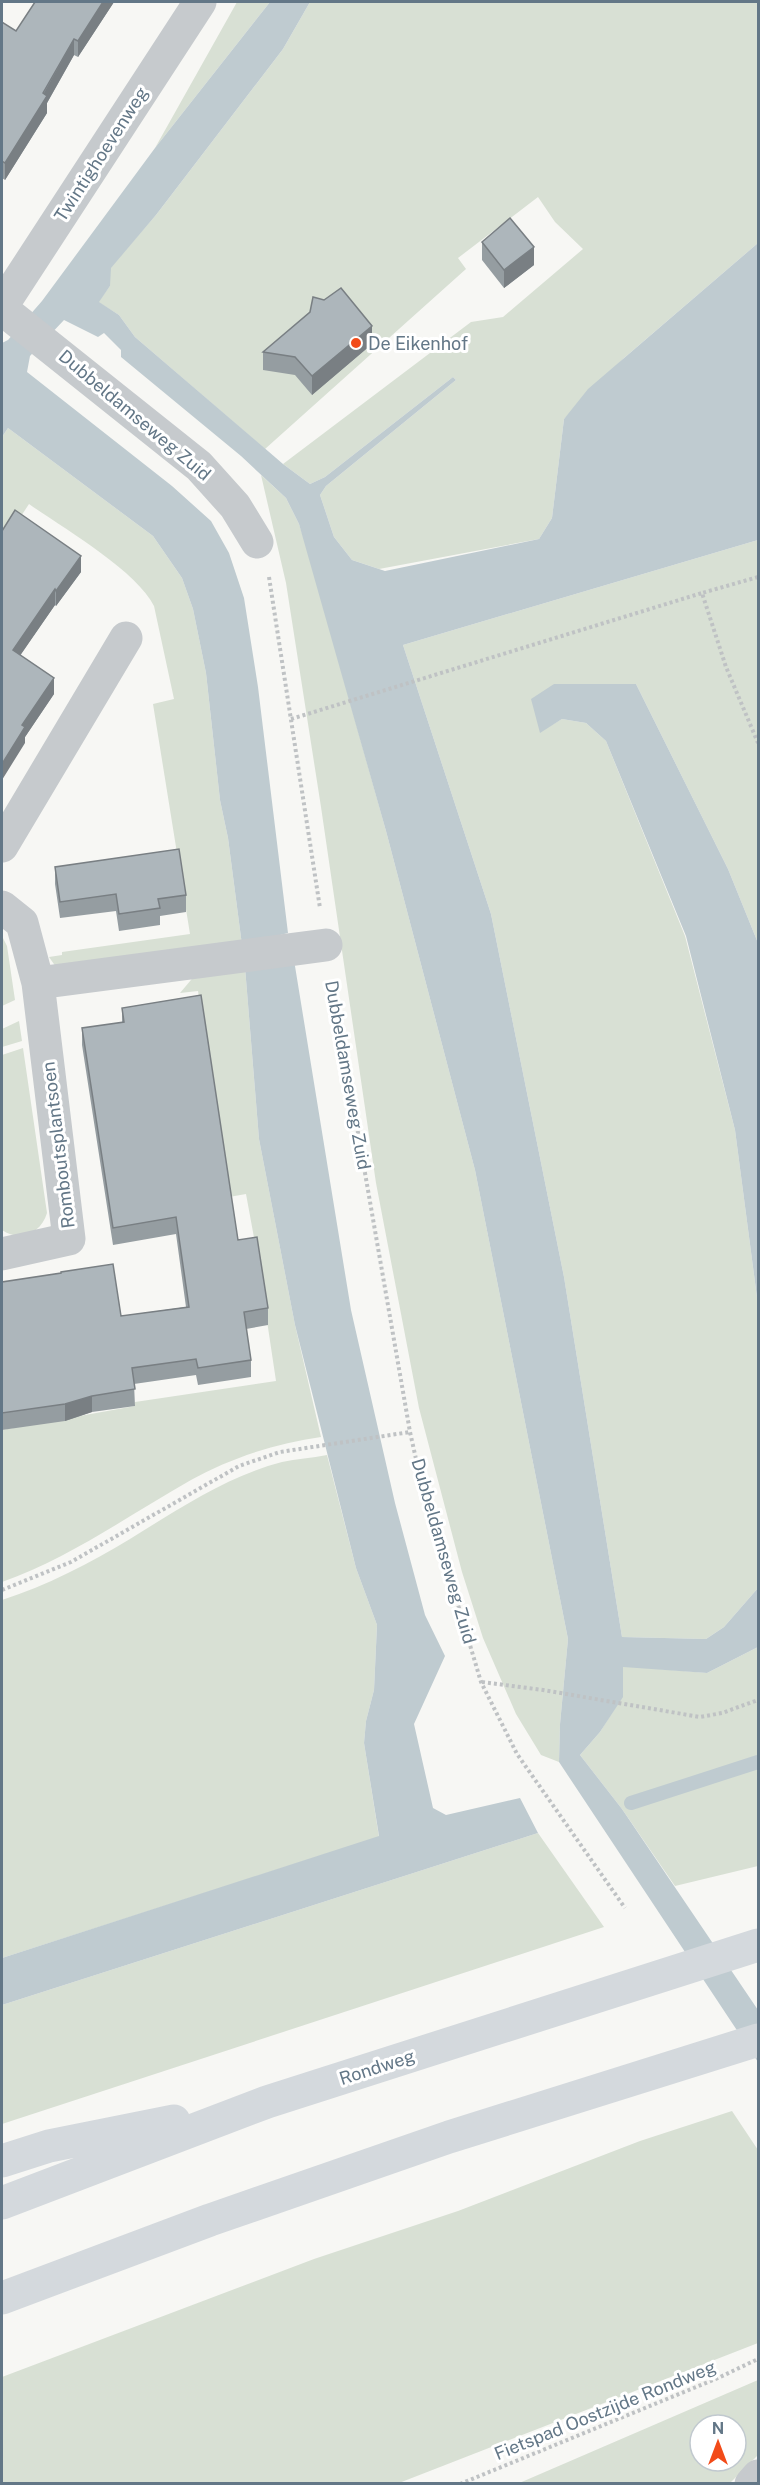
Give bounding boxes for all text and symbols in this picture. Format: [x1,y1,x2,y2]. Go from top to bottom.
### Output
street label: Twintighoevenweg [50,83,152,225]
place label: De Eikenhof [368,333,468,354]
marker: De Eikenhof [349,336,363,350]
street label: Dubbeldamseweg Zuid [55,345,215,485]
street label: Dubbeldamseweg Zuid [321,979,375,1171]
street label: Romboutsplantsoen [37,1060,79,1230]
street label: Dubbeldamseweg Zuid [407,1456,481,1646]
street label: Rondweg [336,2045,418,2089]
street label: Fietspad Oostzijde Rondweg [491,2356,719,2464]
north arrow [688,2413,748,2473]
text: N [712,2419,724,2438]

